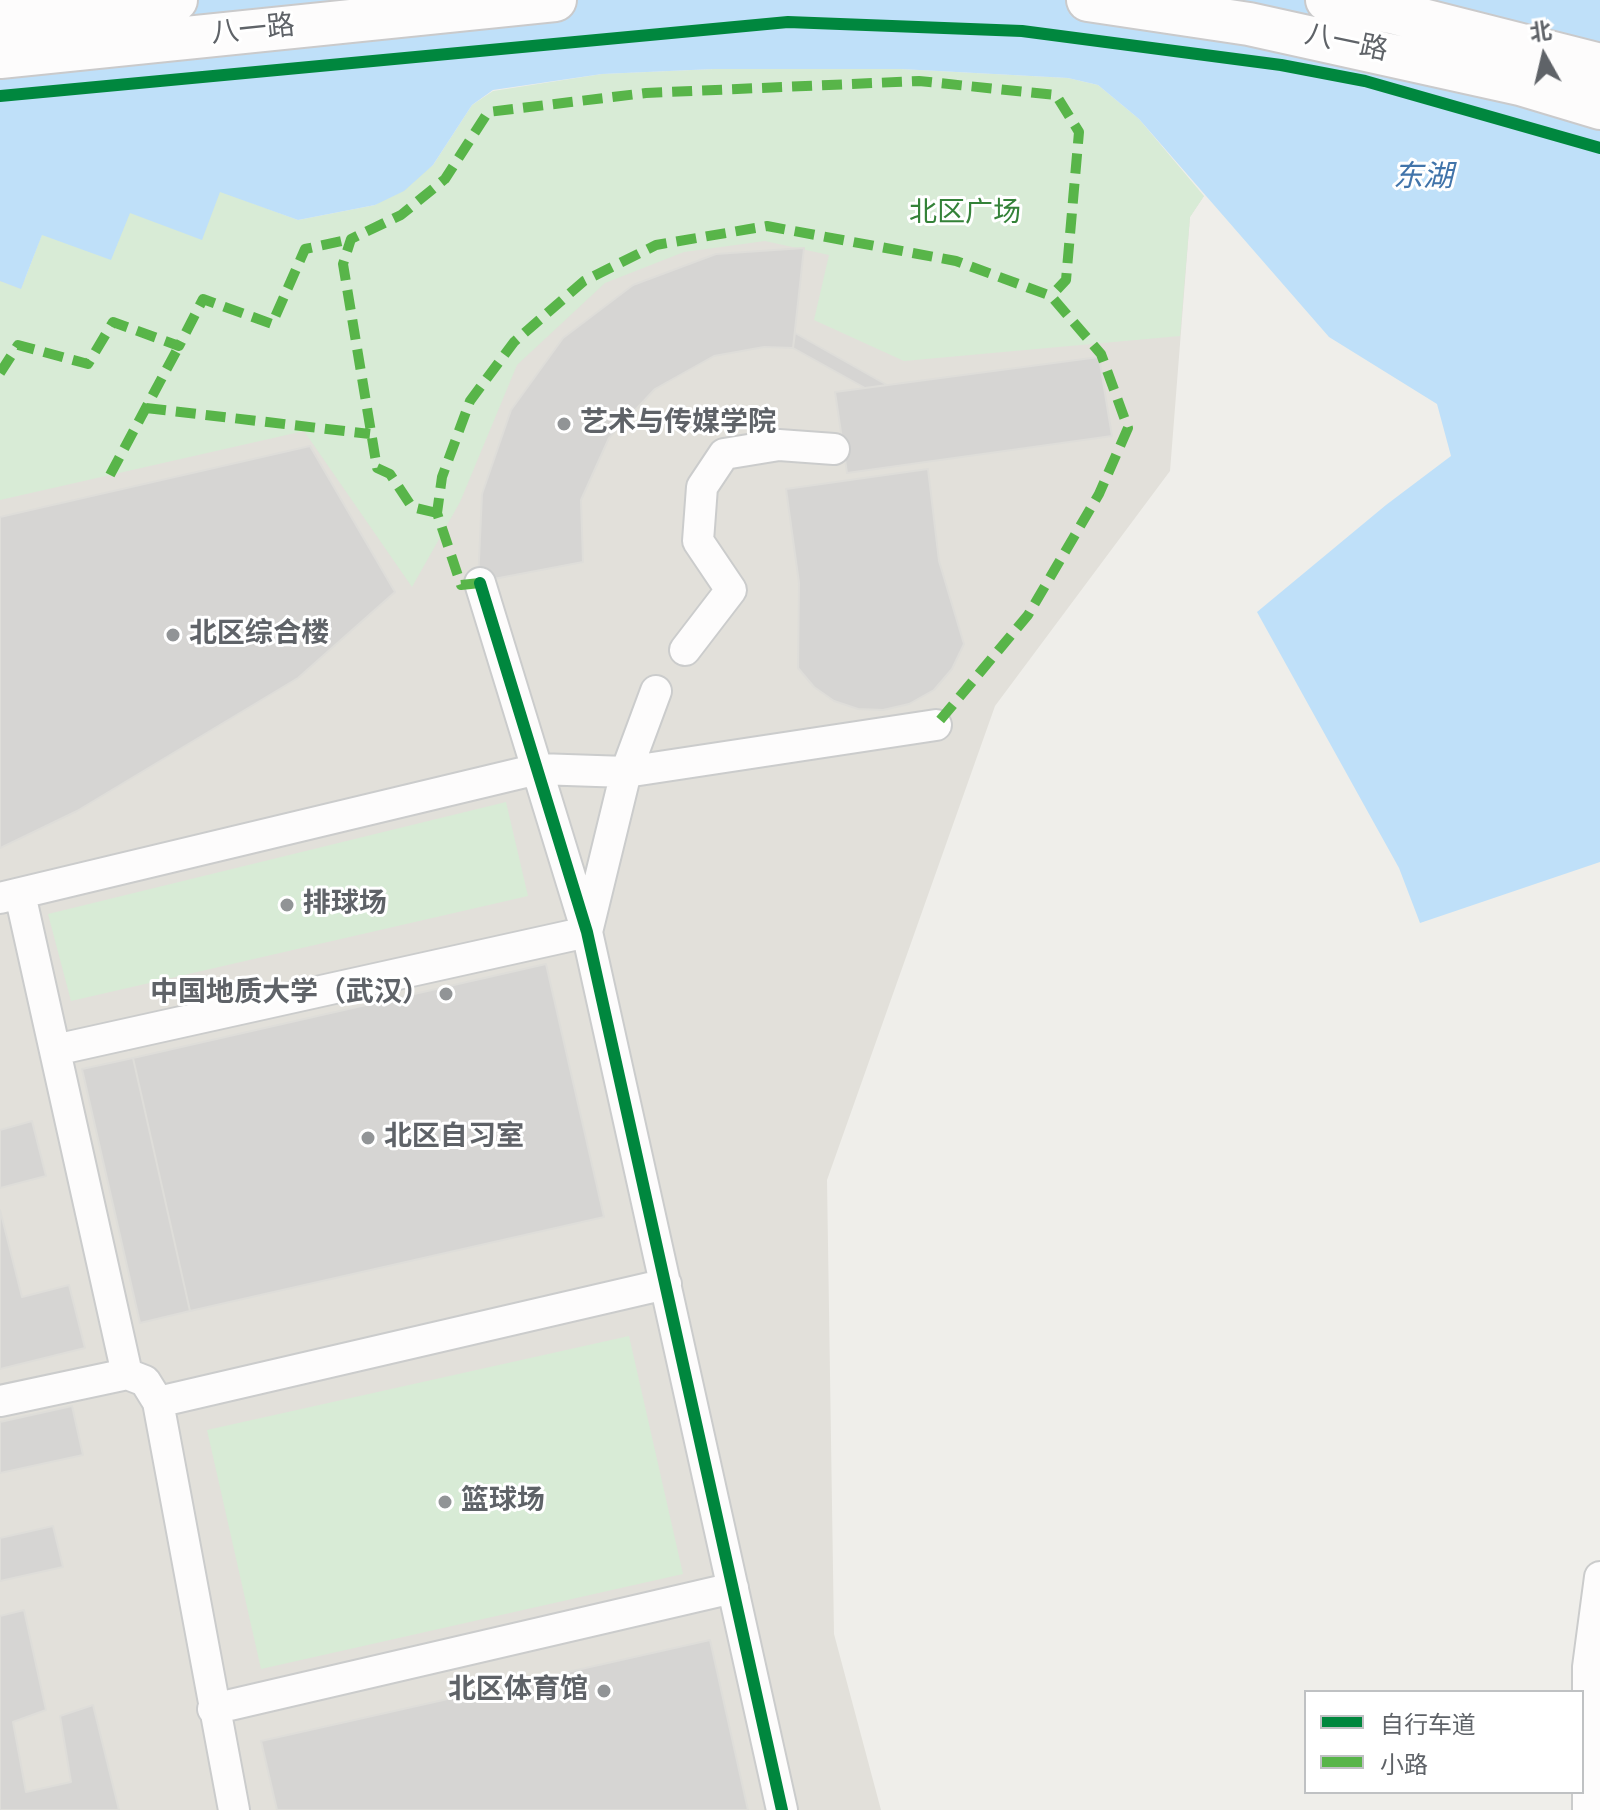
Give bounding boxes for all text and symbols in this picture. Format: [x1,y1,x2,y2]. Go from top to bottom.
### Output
street label: 八一路 [209,10,297,52]
north arrow [1504,16,1584,96]
text: 北 [1528,18,1553,46]
street label: 八一路 [1301,19,1391,69]
water label: 东湖 [1393,160,1453,196]
park label: 北区广场 [909,197,1021,231]
place label: 艺术与传媒学院 [580,407,776,441]
marker: 艺术与传媒学院 [555,415,573,433]
place label: 北区综合楼 [189,618,329,652]
marker: 北区综合楼 [164,626,182,644]
place label: 排球场 [303,888,387,922]
marker: 排球场 [278,896,296,914]
place label: 中国地质大学（武汉） [150,977,430,1011]
marker: 中国地质大学（武汉） [437,985,455,1003]
place label: 北区自习室 [384,1121,524,1155]
marker: 北区自习室 [359,1129,377,1147]
place label: 篮球场 [461,1485,545,1519]
marker: 篮球场 [436,1493,454,1511]
place label: 北区体育馆 [448,1674,588,1708]
marker: 北区体育馆 [595,1682,613,1700]
legend [1304,1690,1584,1794]
text: 自行车道 [1380,1711,1476,1739]
text: 小路 [1380,1751,1428,1779]

